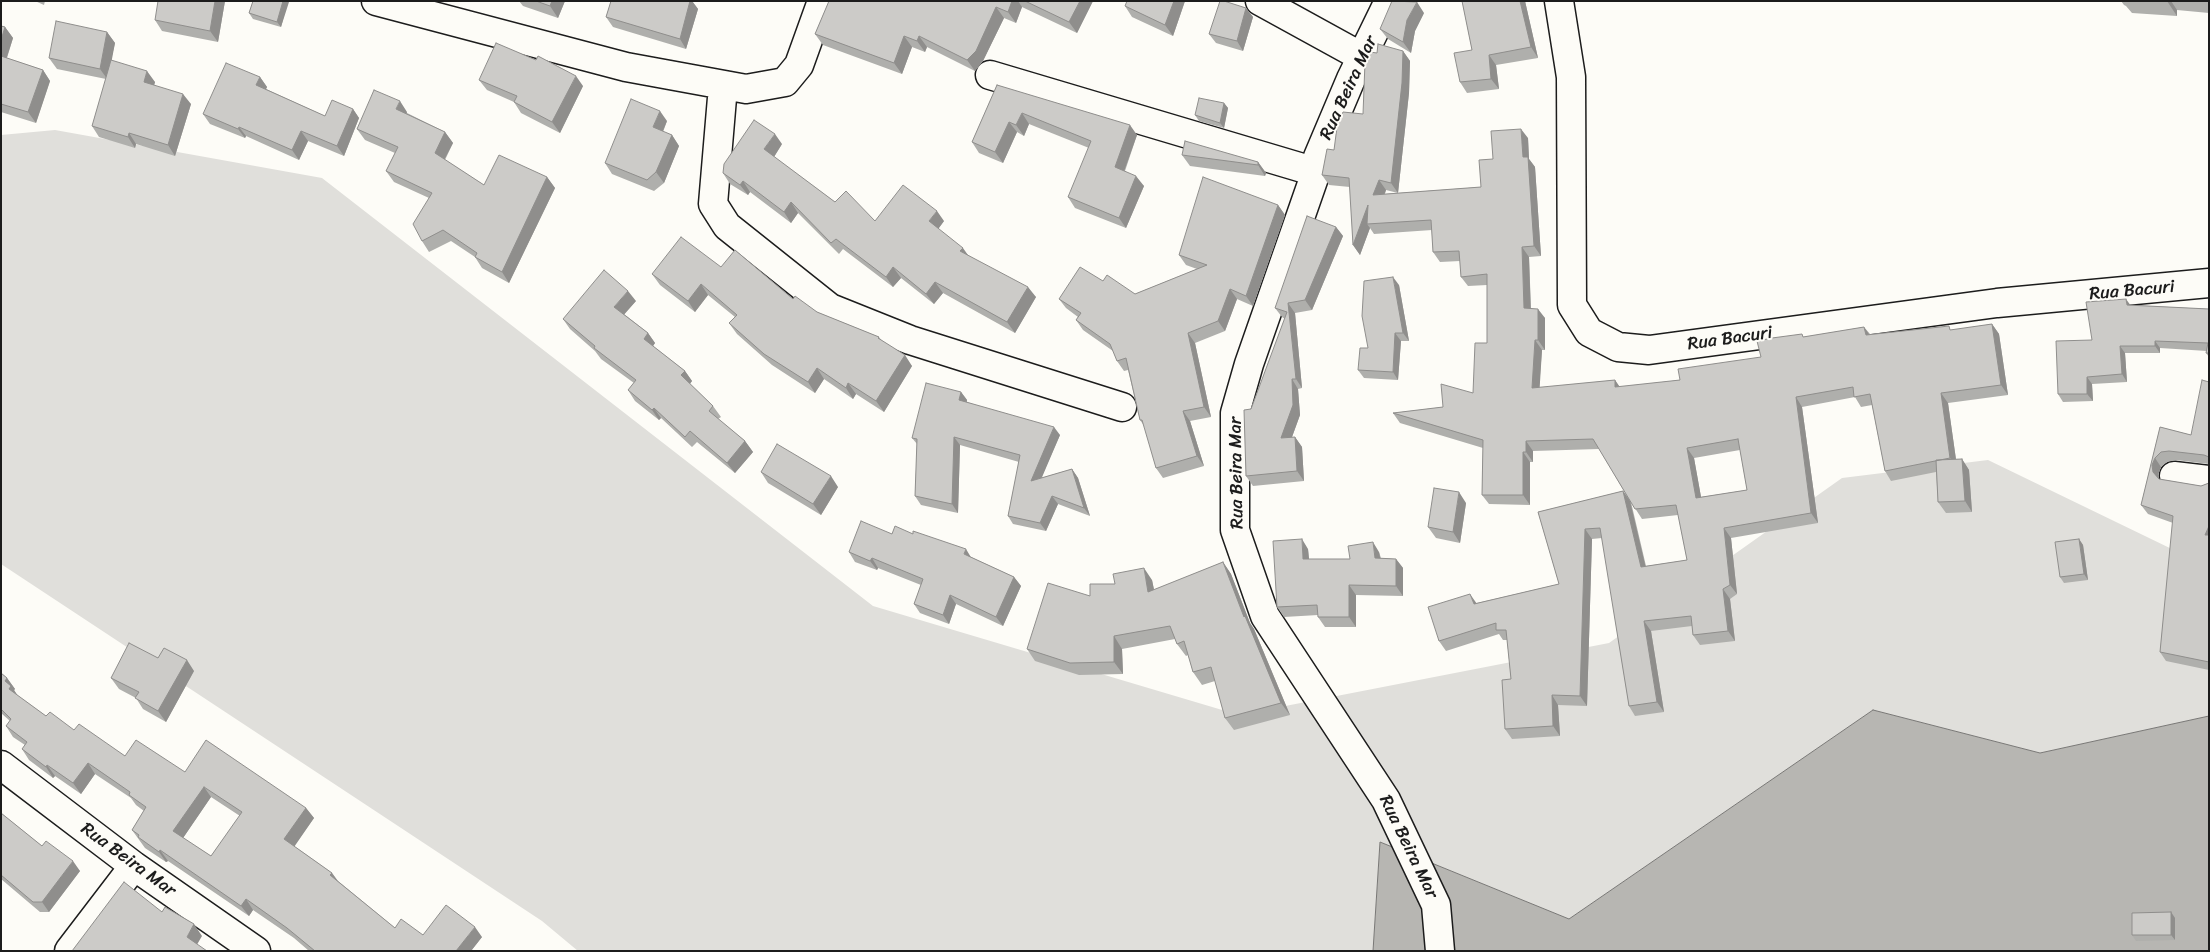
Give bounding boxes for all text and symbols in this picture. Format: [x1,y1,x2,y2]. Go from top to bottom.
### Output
street label: Rua Beira Mar [1316,33,1382,143]
street label: Rua Bacuri [2088,277,2176,305]
street label: Rua Bacuri [1686,322,1774,356]
street label: Rua Beira Mar [1225,417,1249,529]
street label: Rua Beira Mar [1374,792,1442,902]
street label: Rua Beira Mar [76,818,180,902]

